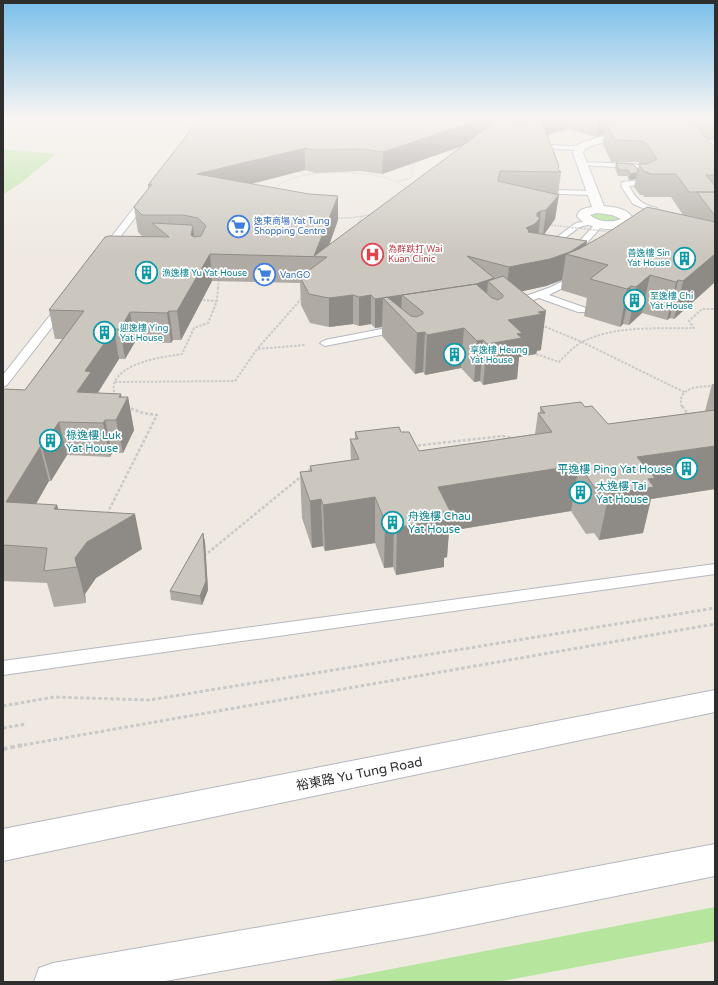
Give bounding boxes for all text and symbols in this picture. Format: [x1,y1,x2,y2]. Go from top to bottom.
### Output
supermarket icon: 逸東商場 Yat Tung Shopping Centre [226,213,252,239]
place label: 逸東商場 Yat Tung Shopping Centre [254,216,330,237]
hospital icon: 為群跌打 Wai Kuan Clinic [360,241,386,267]
place label: 為群跌打 Wai Kuan Clinic [388,244,442,265]
building icon: 善逸樓 Sin Yat House [672,245,698,271]
place label: 善逸樓 Sin Yat House [627,248,670,269]
building icon: 漁逸樓 Yu Yat House [133,260,159,286]
supermarket icon: VanGO [251,262,277,288]
place label: 漁逸樓 Yu Yat House [162,268,247,279]
place label: VanGO [280,270,310,281]
building icon: 至逸樓 Chi Yat House [622,288,648,314]
place label: 至逸樓 Chi Yat House [650,291,693,312]
building icon: 迎逸樓 Ying Yat House [92,320,118,346]
place label: 迎逸樓 Ying Yat House [120,323,168,344]
building icon: 享逸樓 Heung Yat House [442,342,468,368]
place label: 享逸樓 Heung Yat House [470,345,528,366]
building icon: 祿逸樓 Luk Yat House [38,428,64,454]
place label: 祿逸樓 Luk Yat House [66,429,121,455]
building icon: 平逸樓 Ping Yat House [674,456,700,482]
place label: 平逸樓 Ping Yat House [557,463,672,476]
building icon: 太逸樓 Tai Yat House [568,479,594,505]
place label: 太逸樓 Tai Yat House [596,480,648,506]
building icon: 舟逸樓 Chau Yat House [379,509,405,535]
place label: 舟逸樓 Chau Yat House [408,510,471,536]
street label: 裕東路 Yu Tung Road [295,754,424,794]

